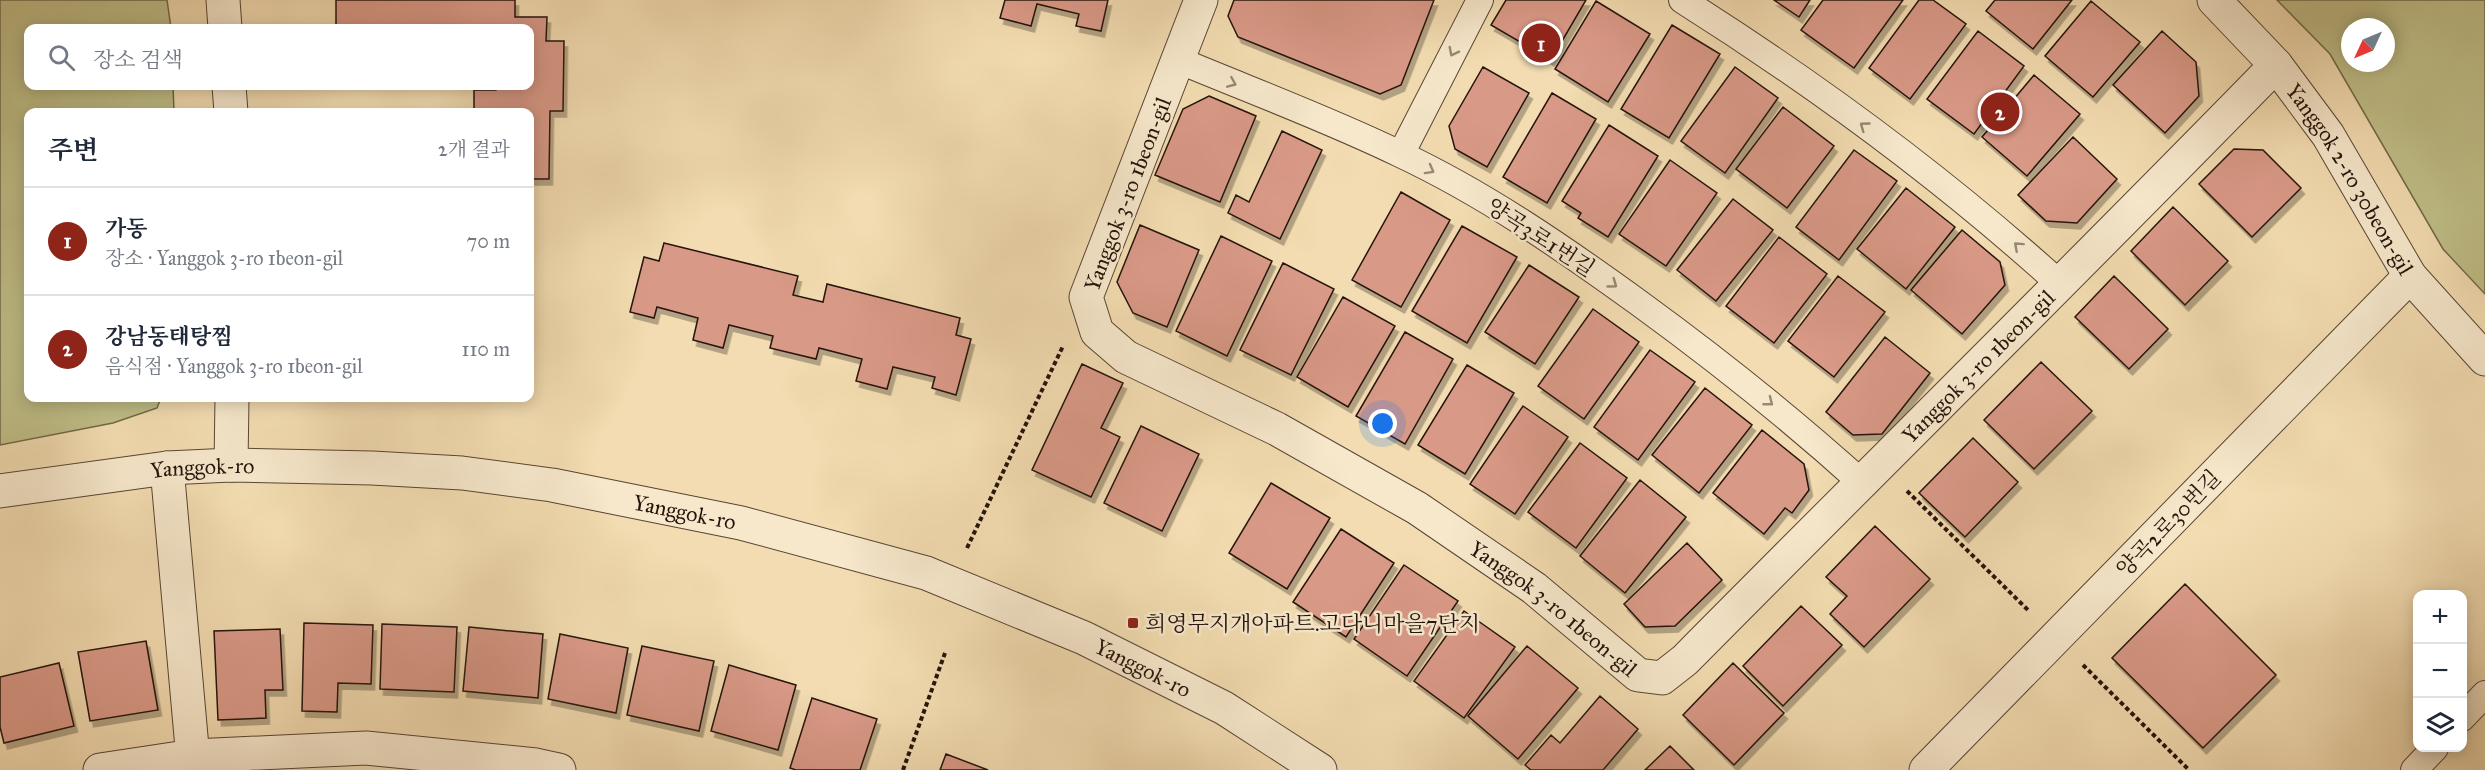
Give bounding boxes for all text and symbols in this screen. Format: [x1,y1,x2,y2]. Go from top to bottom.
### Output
north arrow [2341,18,2395,72]
pin: 1 [1522,20,1560,66]
search box [24,24,534,90]
icon: search [45,41,78,74]
text: 장소 검색 [93,46,183,73]
one-way arrow [1449,46,1460,56]
one-way arrow [1226,76,1237,88]
street label: Yanggok 2-ro 30beon-gil [2280,78,2419,280]
pin: 2 [1980,90,2020,134]
street label: Yanggok 3-ro 1beon-gil [1078,93,1177,295]
one-way arrow [1860,122,1871,133]
text: 주변 [48,134,98,166]
text: 2개 결과 [438,137,510,161]
one-way arrow [1424,163,1434,174]
street label: 양곡3로1번길 [1481,192,1600,282]
text: 가동 [105,215,148,242]
text: 1 [64,229,71,253]
text: 70 m [467,229,510,253]
one-way arrow [2014,242,2025,253]
text: 장소 · Yanggok 3-ro 1beon-gil [105,246,343,270]
one-way arrow [1606,277,1617,288]
street label: Yanggok 3-ro 1beon-gil [1896,284,2060,449]
text: 강남동태탕찜 [105,323,233,350]
text: 2 [63,337,72,361]
text: 110 m [462,337,510,361]
text: 음식점 · Yanggok 3-ro 1beon-gil [105,354,363,378]
one-way arrow [1762,394,1773,405]
your location [1368,409,1397,438]
street label: Yanggok-ro [149,452,255,484]
street label: 양곡2로30번길 [2110,464,2226,583]
street label: Yanggok-ro [631,489,738,536]
street label: Yanggok 3-ro 1beon-gil [1464,535,1642,683]
map controls [2413,590,2467,752]
button: + [2413,590,2467,644]
place label: 희영무지개아파트.고다니마을7단지 [1145,610,1480,637]
marker: 희영무지개아파트.고다니마을7단지 [1126,616,1140,630]
street label: Yanggok-ro [1090,633,1196,703]
button: − [2413,644,2467,698]
button: layers [2413,698,2467,752]

